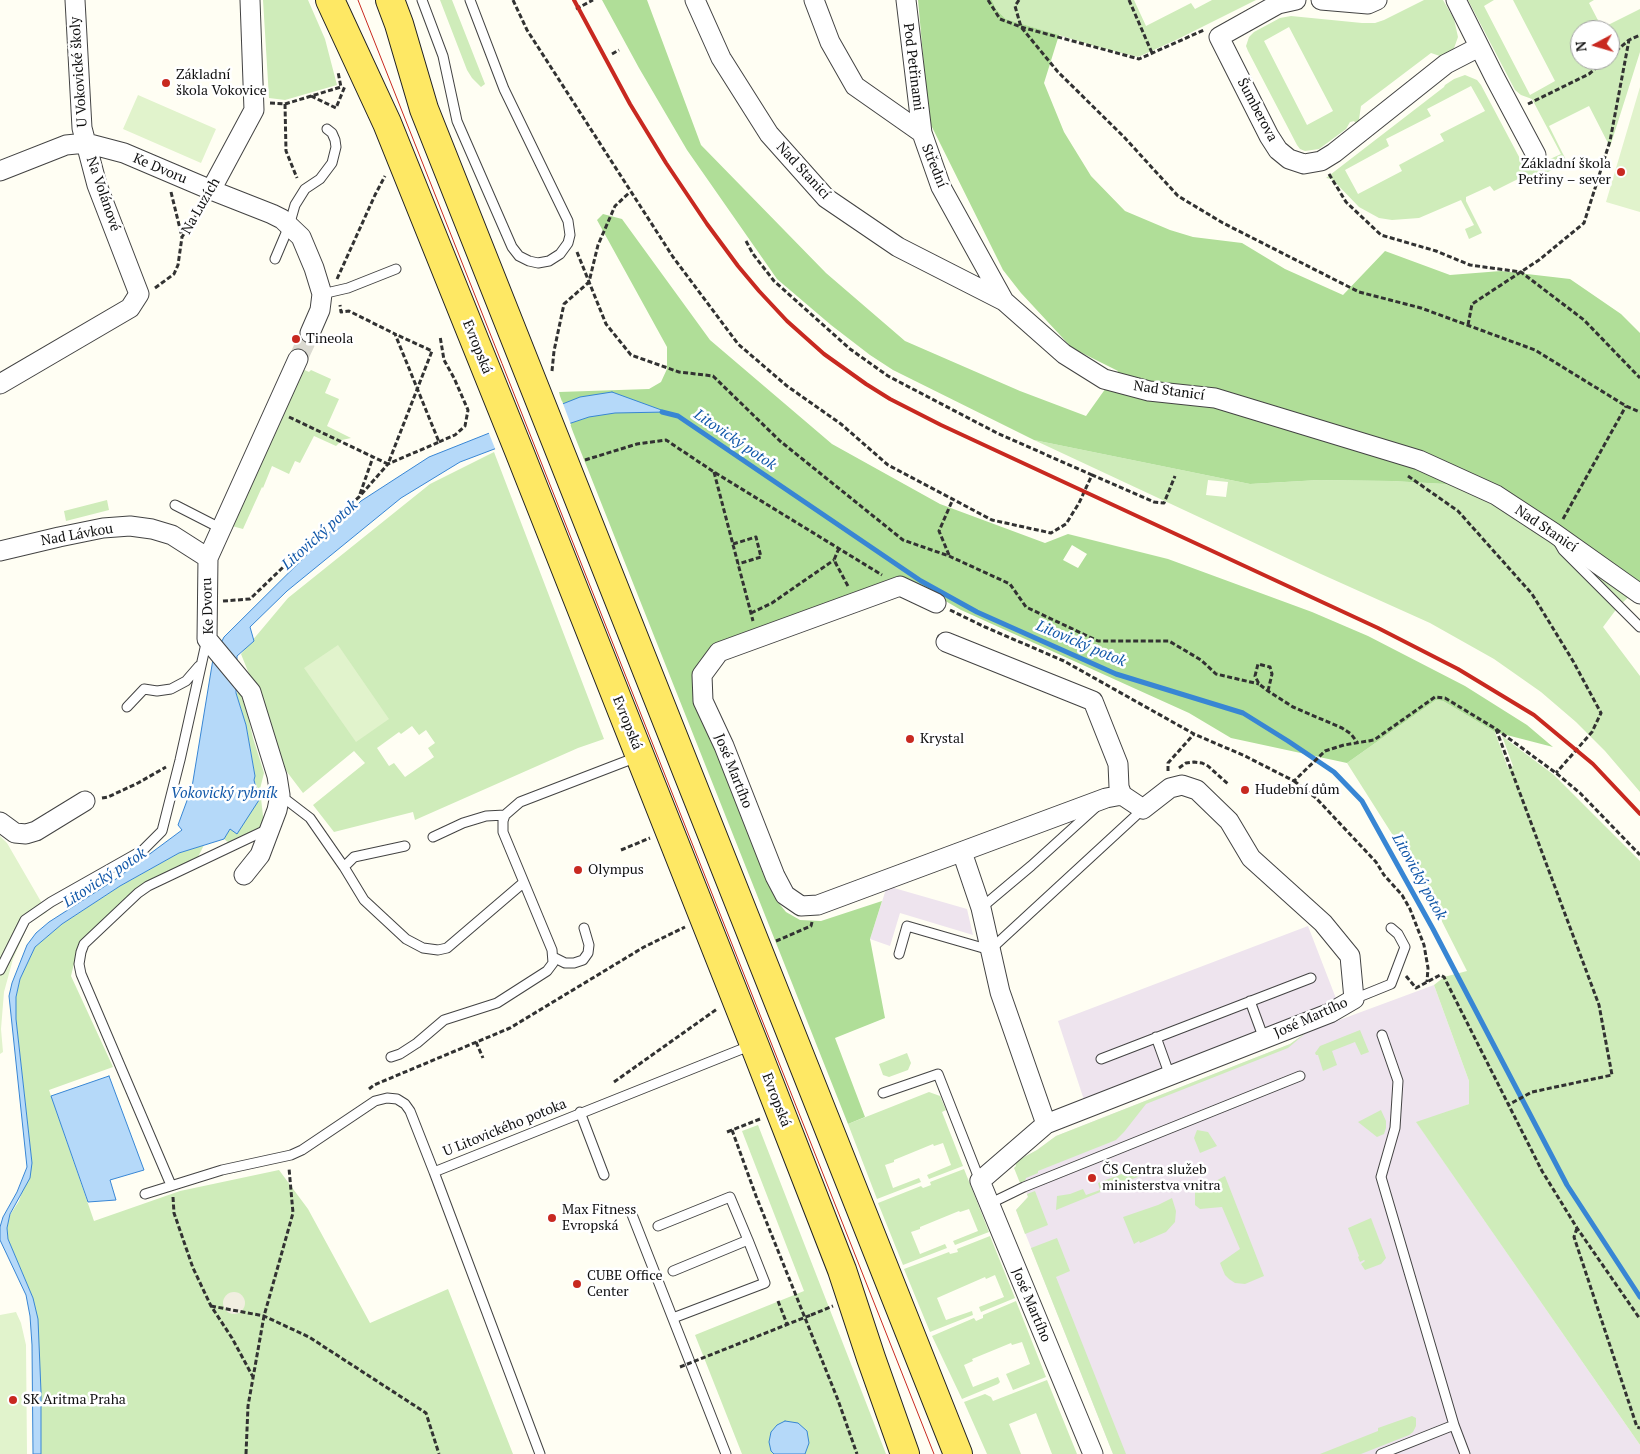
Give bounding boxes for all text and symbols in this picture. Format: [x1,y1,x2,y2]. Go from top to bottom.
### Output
street label: U Vokovické školy [67,16,91,128]
north arrow [1570,20,1620,70]
street label: Pod Petřinami [899,22,927,112]
text: N [1571,40,1591,53]
place label: Základní škola Vokovice [176,67,267,100]
street label: Šumberova [1233,75,1281,145]
marker: Základní škola Vokovice [160,77,172,89]
street label: Nad Stanicí [772,139,834,203]
street label: Střední [918,142,950,190]
street label: Ke Dvoru [131,150,189,188]
street label: Na Volánové [82,155,124,233]
place label: Základní škola Petřiny – sever [1518,156,1611,188]
marker: Základní škola Petřiny – sever [1615,166,1627,178]
street label: Na Luzích [178,175,224,237]
street label: Evropská [459,318,495,376]
place label: Tineola [306,331,353,347]
marker: Tineola [290,333,302,345]
street label: Nad Stanicí [1132,378,1206,404]
water label: Litovický potok [690,406,780,474]
water label: Litovický potok [278,496,362,574]
street label: Nad Stanicí [1512,502,1580,556]
street label: Nad Lávkou [40,520,114,550]
street label: Ke Dvoru [199,577,217,635]
water label: Litovický potok [1033,617,1129,671]
street label: Evropská [609,694,645,752]
street label: José Martího [710,731,756,811]
place label: Krystal [920,731,964,747]
marker: Krystal [904,733,916,745]
place label: Hudební dům [1255,782,1339,798]
marker: Hudební dům [1239,784,1251,796]
water label: Vokovický rybník [171,785,277,803]
water label: Litovický potok [1388,831,1450,923]
water label: Litovický potok [60,844,150,912]
place label: Olympus [588,862,644,878]
marker: Olympus [572,864,584,876]
street label: José Martího [1272,994,1350,1042]
street label: Evropská [758,1071,794,1129]
street label: U Litovického potoka [441,1096,569,1160]
place label: ČS Centra služeb ministerstva vnitra [1102,1162,1221,1194]
marker: ČS Centra služeb ministerstva vnitra [1086,1172,1098,1184]
place label: Max Fitness Evropská [562,1202,636,1234]
marker: Max Fitness Evropská [546,1212,558,1224]
street label: José Martího [1008,1265,1054,1345]
place label: CUBE Office Center [587,1268,662,1300]
marker: CUBE Office Center [571,1278,583,1290]
place label: SK Aritma Praha [23,1392,126,1408]
marker: SK Aritma Praha [7,1394,19,1406]

